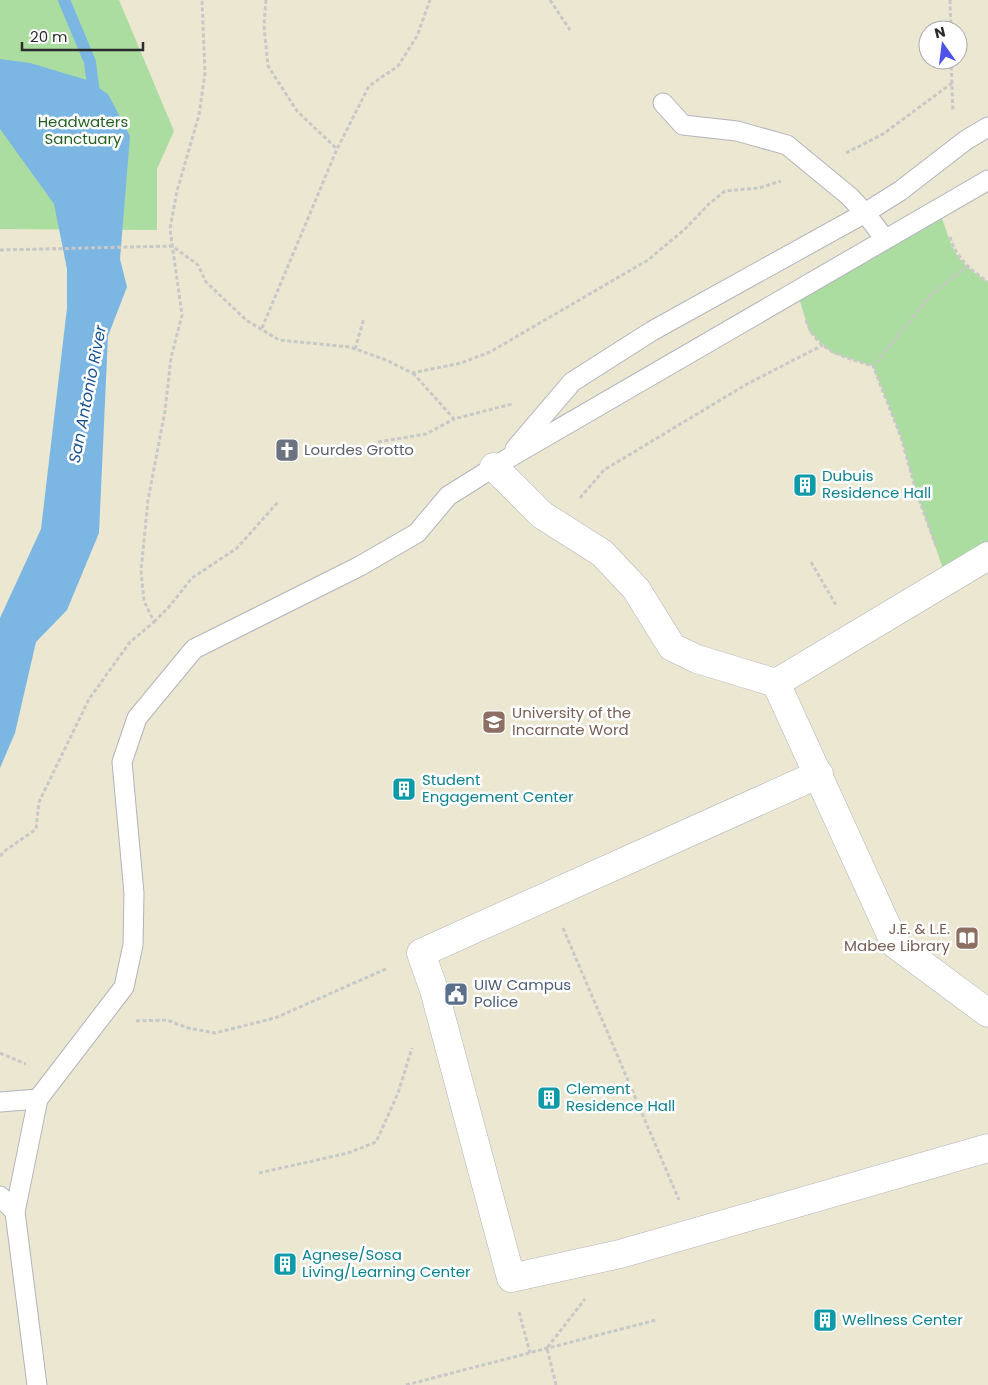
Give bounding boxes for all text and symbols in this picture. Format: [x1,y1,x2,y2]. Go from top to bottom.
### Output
scale bar [22,20,144,52]
north arrow [918,20,968,70]
text: N [932,21,947,43]
text: 20 m [30,26,68,47]
park label: Headwaters Sanctuary [38,111,128,149]
water label: San Antonio River [63,322,112,465]
church icon: Lourdes Grotto [274,437,300,463]
place label: Lourdes Grotto [304,439,414,460]
place label: Dubuis Residence Hall [822,465,931,503]
building icon: Dubuis Residence Hall [792,472,818,498]
place label: University of the Incarnate Word [512,702,631,740]
school or university icon: University of the Incarnate Word [481,709,507,735]
place label: Student Engagement Center [422,769,574,807]
building icon: Student Engagement Center [391,776,417,802]
place label: J.E. & L.E. Mabee Library [844,918,951,956]
library icon: J.E. & L.E. Mabee Library [954,925,980,951]
place label: UIW Campus Police [474,974,571,1012]
public building icon: UIW Campus Police [443,981,469,1007]
place label: Clement Residence Hall [566,1078,675,1116]
building icon: Clement Residence Hall [536,1085,562,1111]
place label: Agnese/Sosa Living/Learning Center [302,1244,471,1282]
building icon: Agnese/Sosa Living/Learning Center [272,1251,298,1277]
building icon: Wellness Center [812,1307,838,1333]
place label: Wellness Center [842,1309,963,1330]

